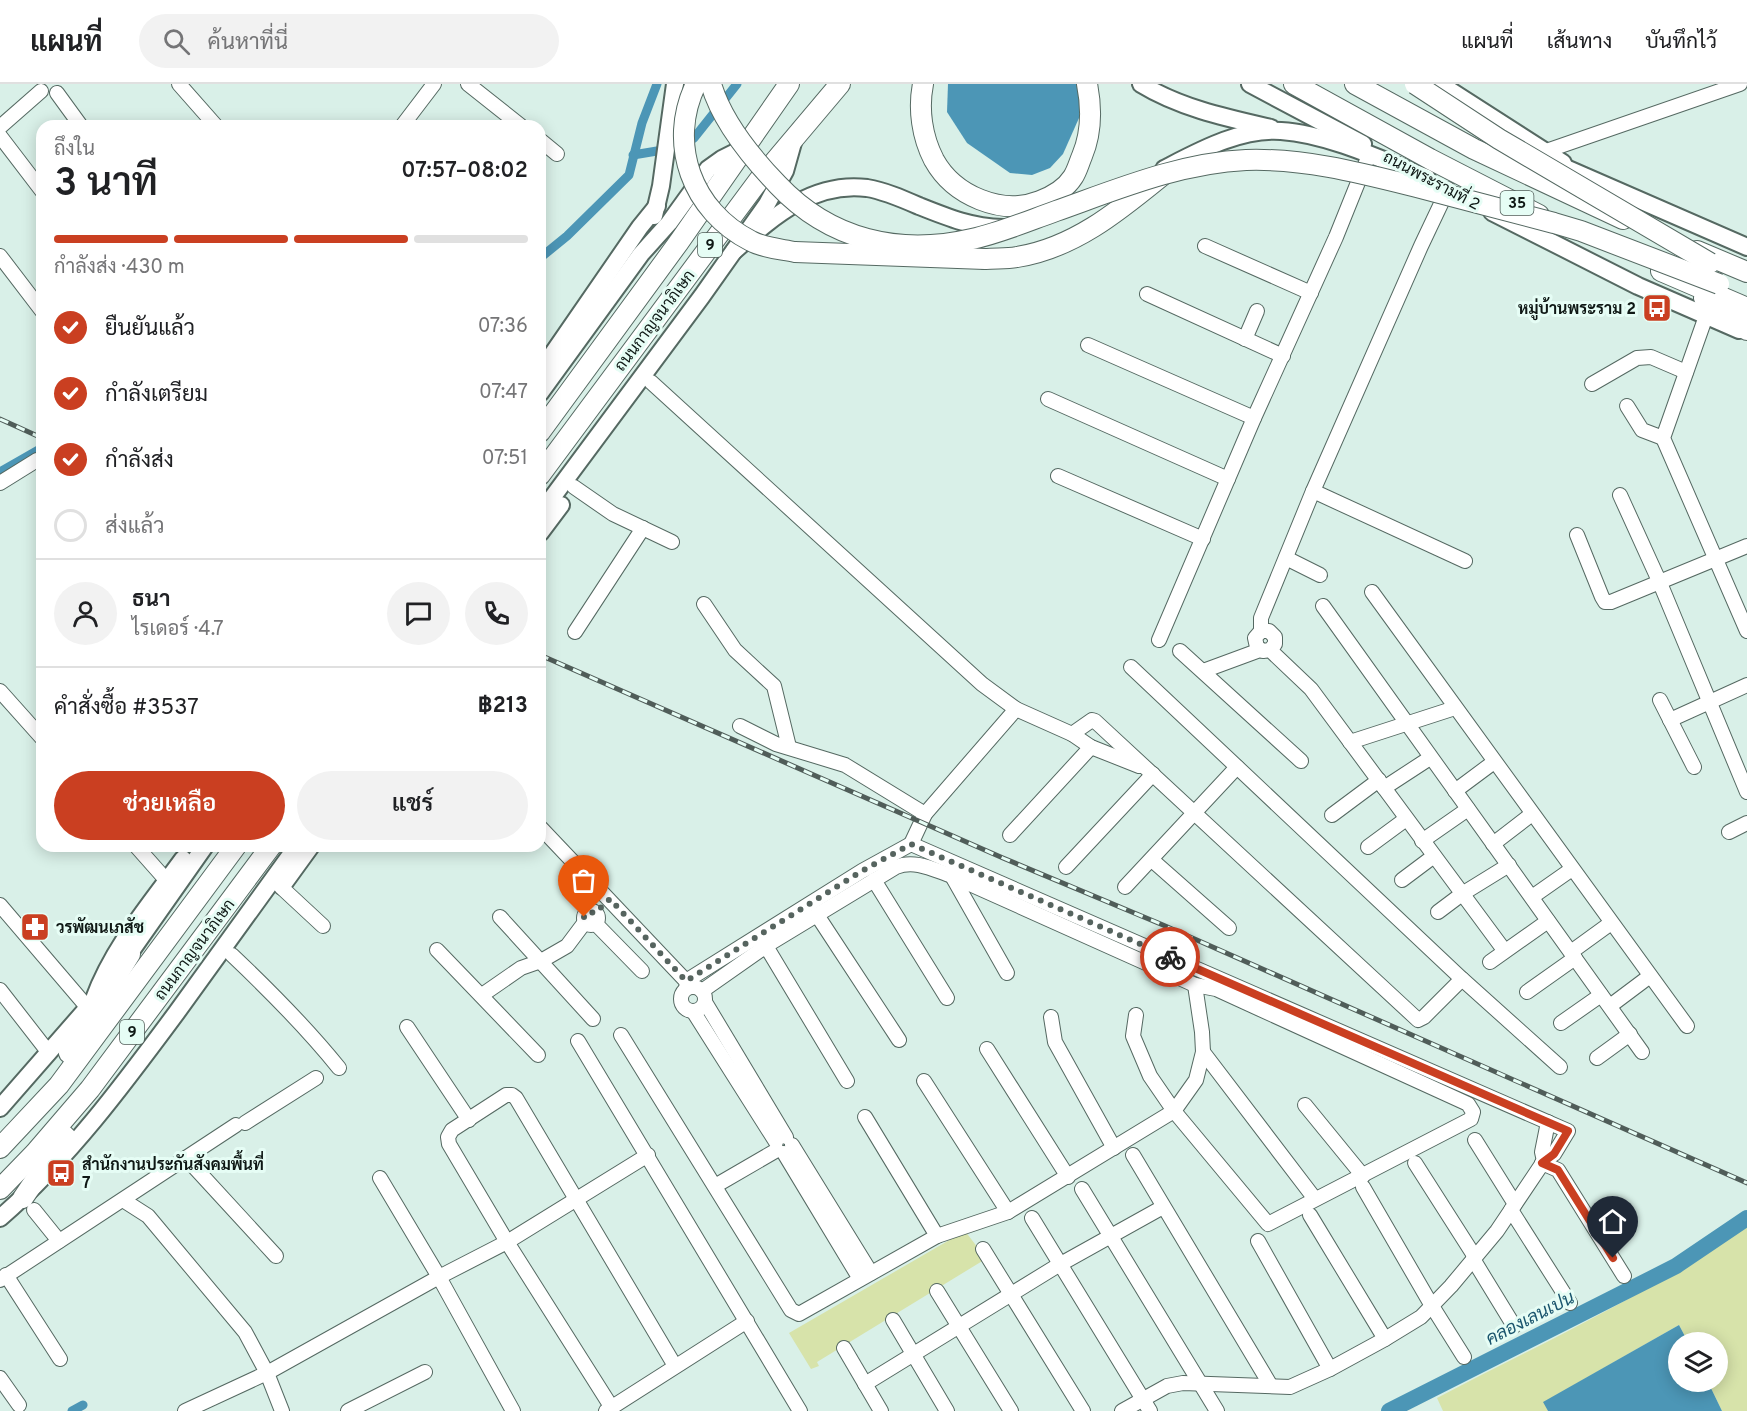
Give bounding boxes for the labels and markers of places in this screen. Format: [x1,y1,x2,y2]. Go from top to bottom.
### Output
bus stop icon: หมู่บ้านพระราม 2 [1641,292,1673,324]
place label: หมู่บ้านพระราม 2 [1518,297,1636,321]
pin [558,855,609,917]
pharmacy icon: วรพัฒนเภสัช [19,911,51,943]
place label: วรพัฒนเภสัช [56,917,144,939]
place label: สำนักงานประกันสังคมพื้นที่ 7 [82,1150,264,1194]
bus stop icon: สำนักงานประกันสังคมพื้นที่ 7 [45,1157,77,1189]
pin [1587,1196,1638,1258]

